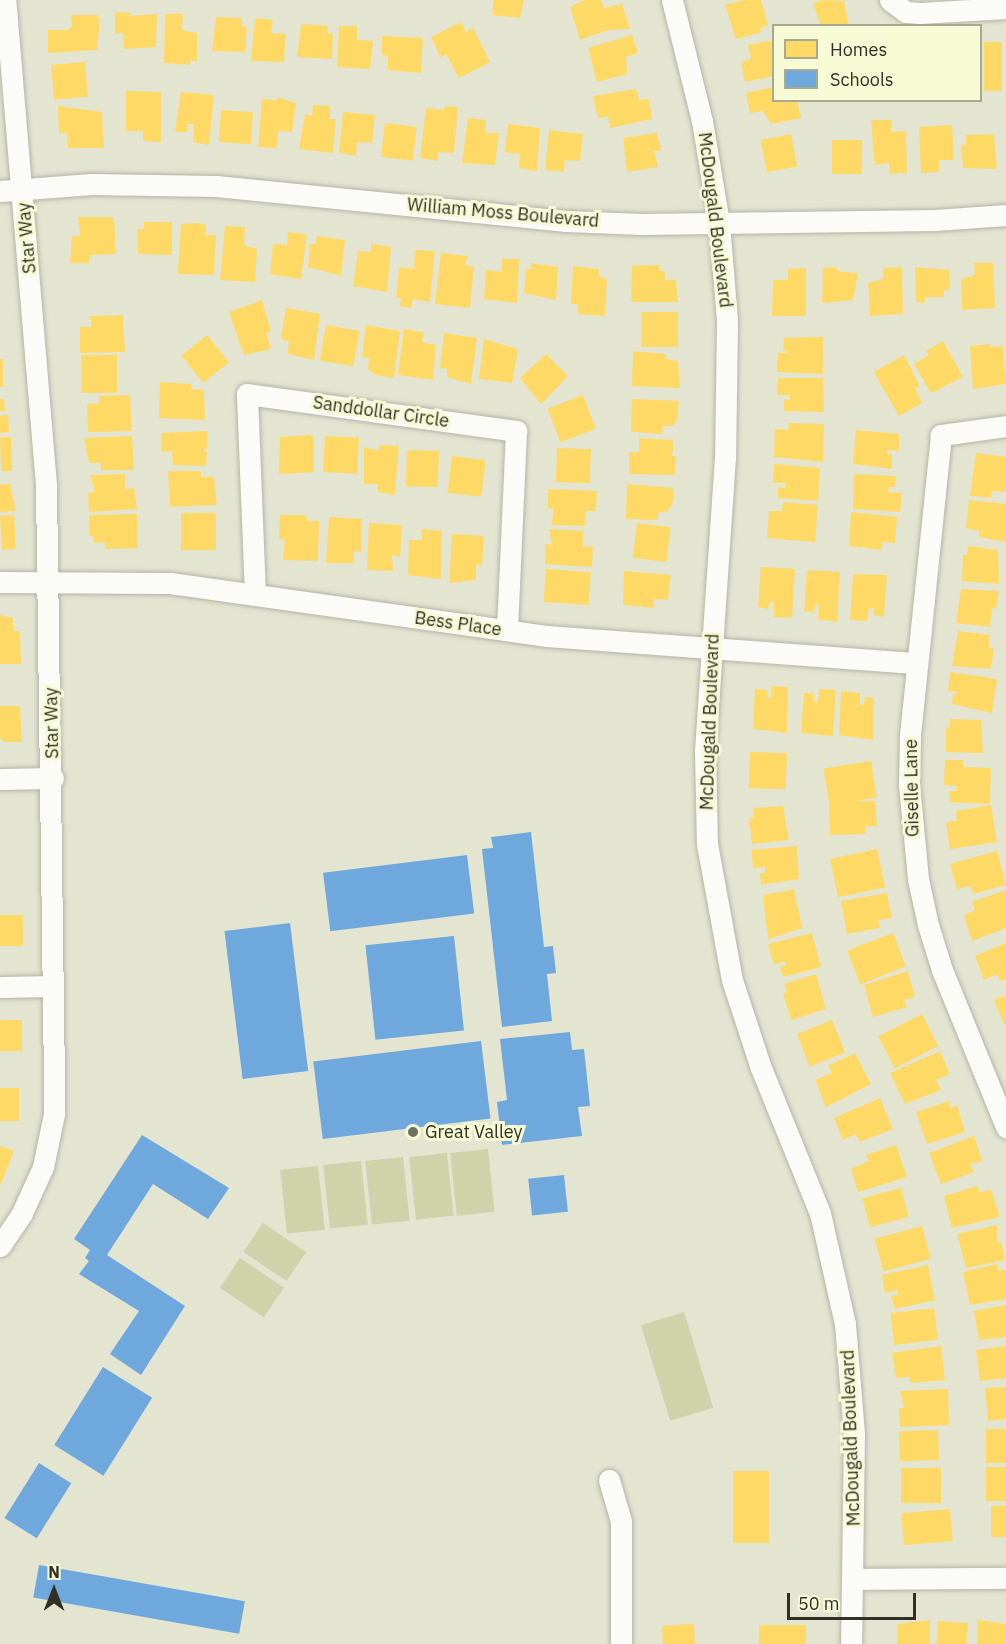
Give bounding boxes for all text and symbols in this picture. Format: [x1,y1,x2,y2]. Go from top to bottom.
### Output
legend [772,24,982,102]
text: Homes [830,38,887,61]
text: Schools [830,68,894,91]
street label: McDougald Boulevard [694,131,736,309]
street label: William Moss Boulevard [406,194,600,232]
street label: Star Way [13,201,41,275]
street label: Sanddollar Circle [311,392,451,432]
street label: Bess Place [413,607,503,641]
street label: McDougald Boulevard [696,633,724,811]
street label: Star Way [41,687,63,759]
street label: Giselle Lane [900,739,924,837]
place label: Great Valley [425,1121,523,1143]
marker: Great Valley [406,1125,420,1139]
street label: McDougald Boulevard [837,1349,865,1527]
north arrow [24,1560,84,1620]
text: N [48,1562,60,1582]
scale bar [790,1581,919,1619]
text: 50 m [798,1592,840,1615]

